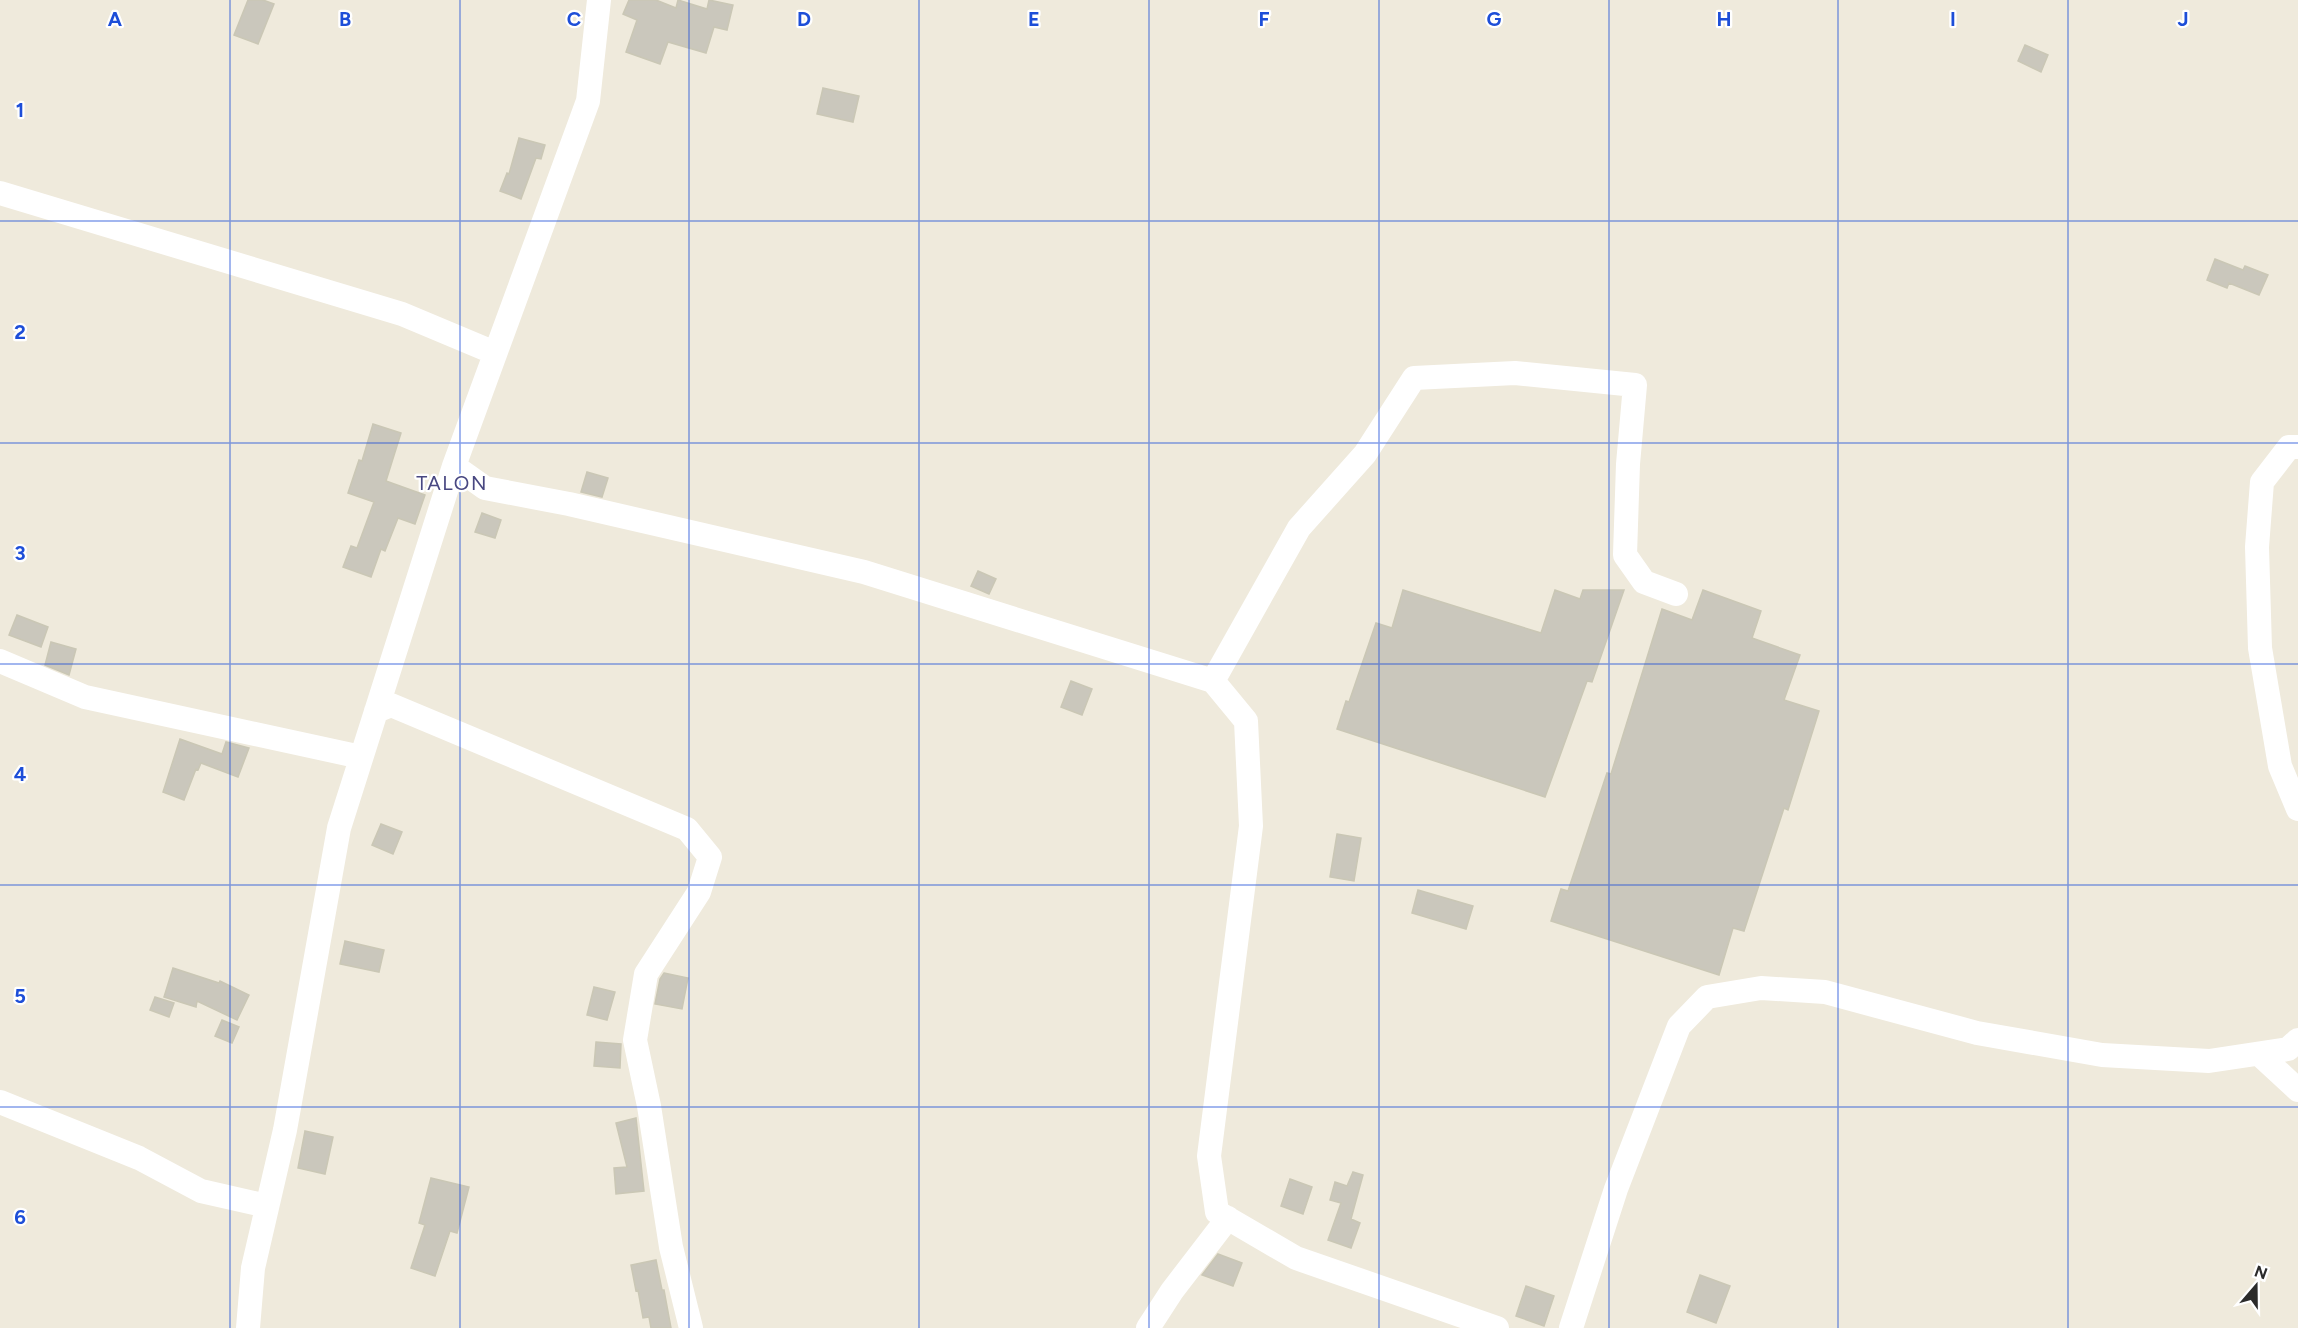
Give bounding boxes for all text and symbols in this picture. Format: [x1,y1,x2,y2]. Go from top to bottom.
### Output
text: A [108,7,123,31]
text: B [339,7,351,31]
text: C [567,7,581,31]
text: D [797,7,811,31]
text: E [1028,7,1040,31]
text: F [1258,7,1270,31]
text: G [1487,7,1502,31]
text: H [1717,7,1732,31]
text: I [1950,7,1956,31]
text: J [2177,7,2189,31]
text: 1 [16,98,24,122]
text: 2 [14,320,26,344]
district label: TALON [416,471,488,495]
text: 3 [14,541,26,565]
text: 4 [14,762,27,786]
text: 5 [14,984,26,1008]
text: 6 [14,1205,26,1229]
north arrow [2226,1256,2286,1316]
text: N [2252,1261,2270,1283]

